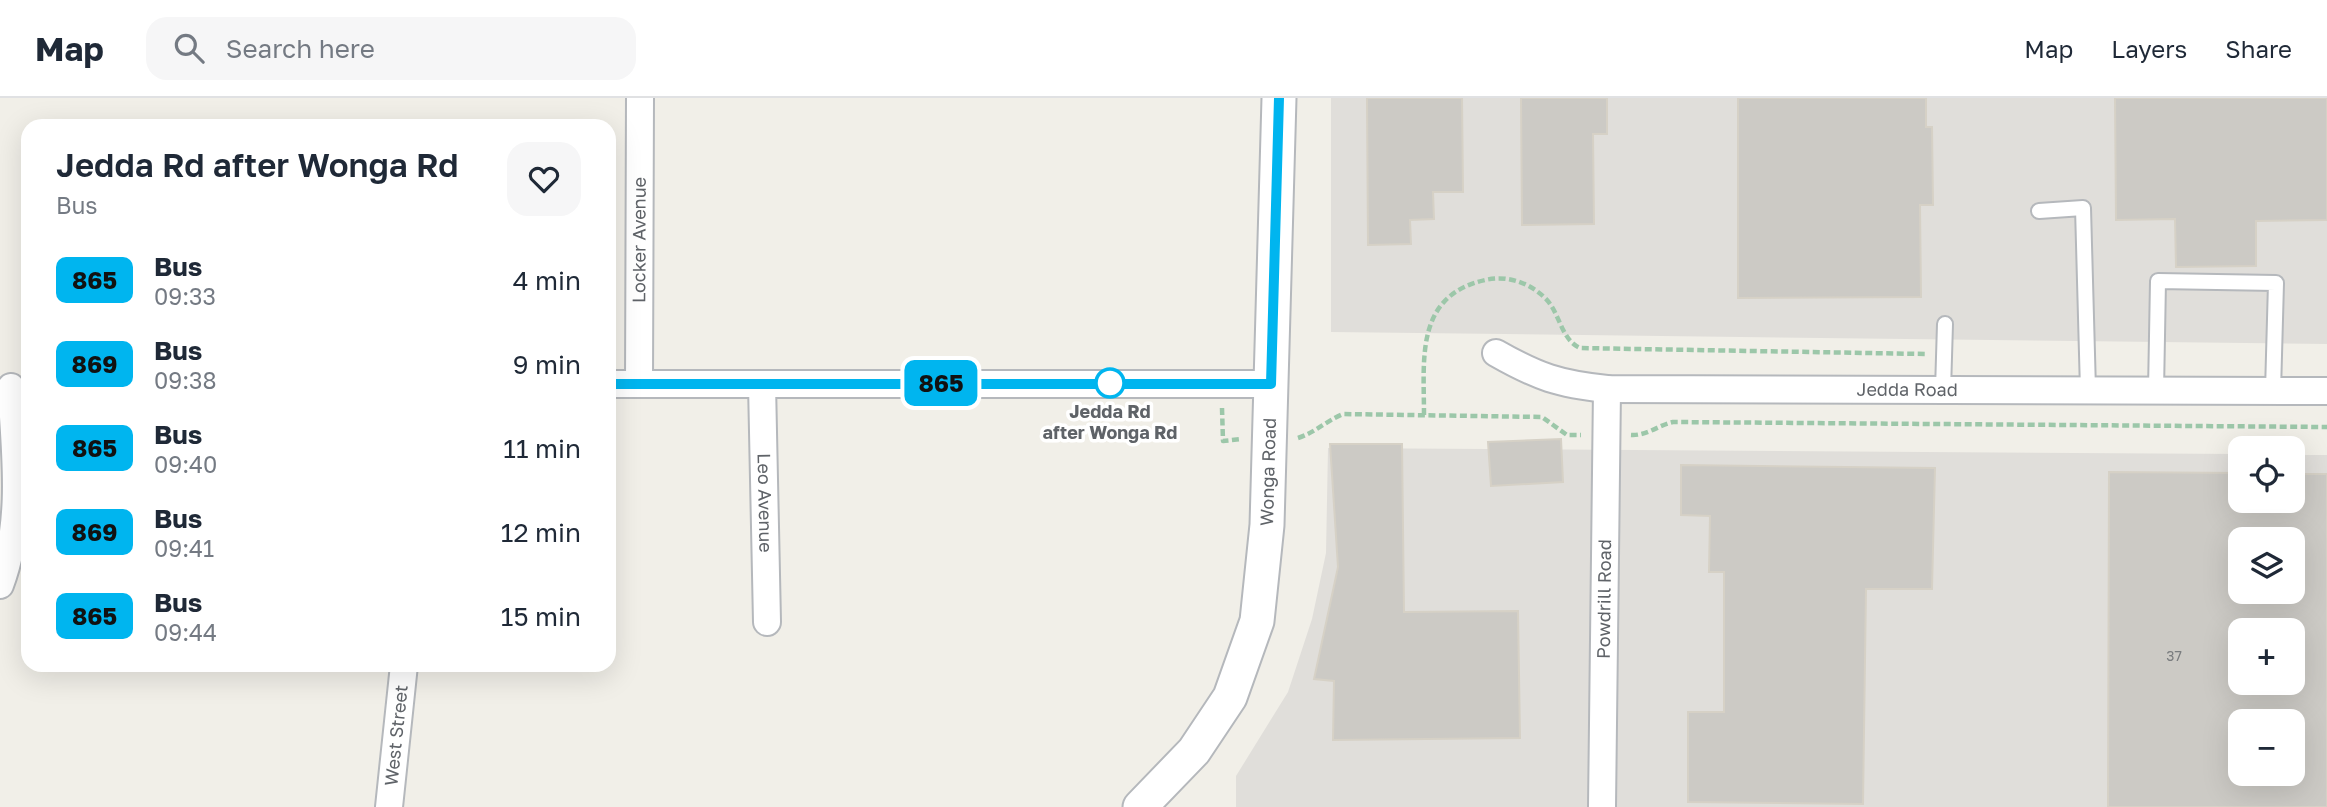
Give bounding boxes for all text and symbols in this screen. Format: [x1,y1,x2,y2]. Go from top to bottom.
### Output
search box [146,17,636,80]
text: Map [35,29,104,68]
icon: search [170,29,208,67]
text: Search here [226,33,375,64]
text: Map [2024,34,2073,63]
text: Layers [2111,34,2187,63]
text: Share [2225,34,2292,63]
button: heart [507,142,581,216]
text: Jedda Rd after Wonga Rd [56,145,459,184]
street label: Locker Avenue [627,177,650,303]
text: Bus [56,191,98,219]
text: Bus [154,251,202,282]
text: 865 [72,265,117,294]
text: 4 min [513,265,581,296]
text: 09:33 [154,282,216,310]
text: Bus [154,335,202,366]
text: 869 [72,349,117,378]
text: 9 min [513,349,581,380]
line badge: 865 [901,360,981,406]
text: 09:38 [154,366,217,394]
text: 865 [918,368,964,397]
marker: Jedda Rd after Wonga Rd [1095,368,1125,398]
street label: Jedda Road [1856,378,1958,400]
place label: Jedda Rd after Wonga Rd [1043,400,1177,443]
street label: Wonga Road [1255,417,1280,526]
text: Bus [154,419,202,450]
text: 865 [72,433,117,462]
text: 11 min [503,433,581,464]
map controls [2228,436,2305,786]
button: locate [2228,436,2305,513]
text: 09:40 [154,450,217,478]
street label: Leo Avenue [753,453,778,553]
text: Bus [154,503,202,534]
text: 869 [72,517,117,546]
text: 12 min [501,517,581,548]
button: layers [2228,527,2305,604]
text: 09:41 [154,534,214,562]
street label: Powdrill Road [1592,539,1615,659]
text: Bus [154,587,202,618]
text: 865 [72,601,117,630]
text: 15 min [501,601,581,632]
text: 09:44 [154,618,217,646]
button: + [2228,618,2305,695]
house number: 37 [2166,647,2182,664]
street label: West Street [379,684,412,787]
button: − [2228,709,2305,786]

